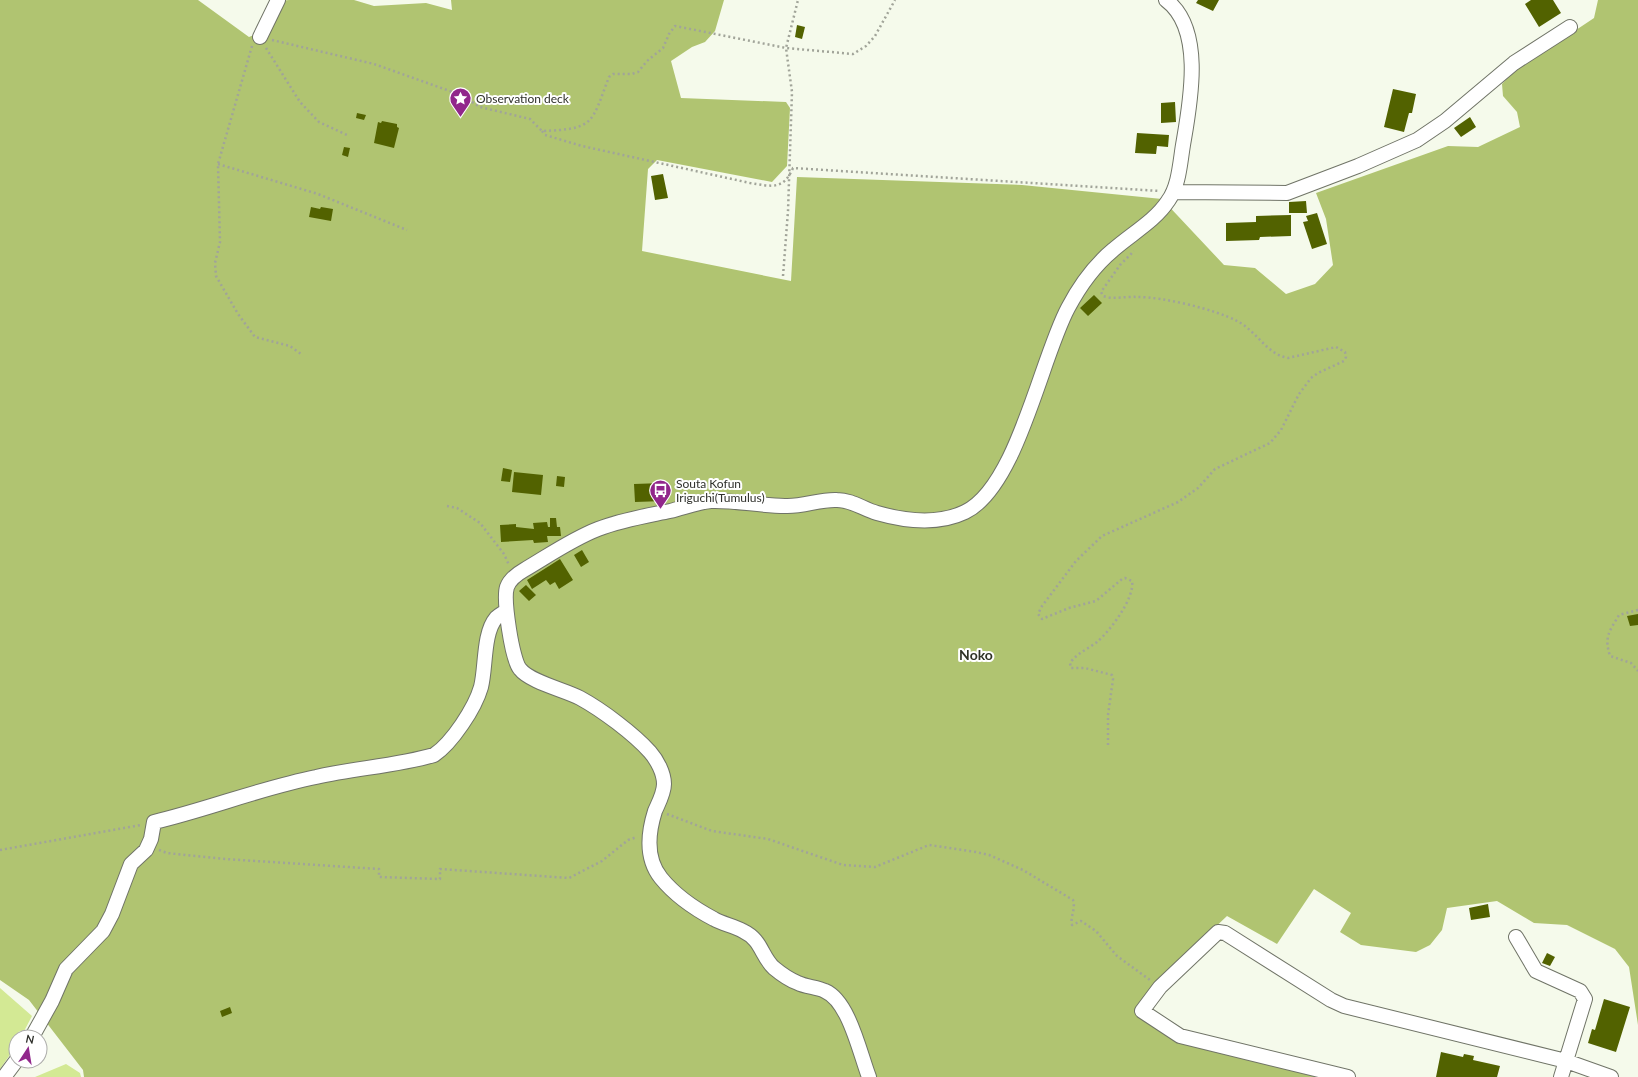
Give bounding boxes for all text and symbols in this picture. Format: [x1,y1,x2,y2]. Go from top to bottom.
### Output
place icon: Observation deck [448,85,474,118]
place label: Observation deck [476,91,570,106]
place label: Souta Kofun Iriguchi(Tumulus) [676,476,765,505]
bus stop icon: Souta Kofun Iriguchi(Tumulus) [647,477,673,510]
district label: Noko [959,646,993,663]
north arrow [8,1029,48,1069]
text: N [25,1031,36,1046]

